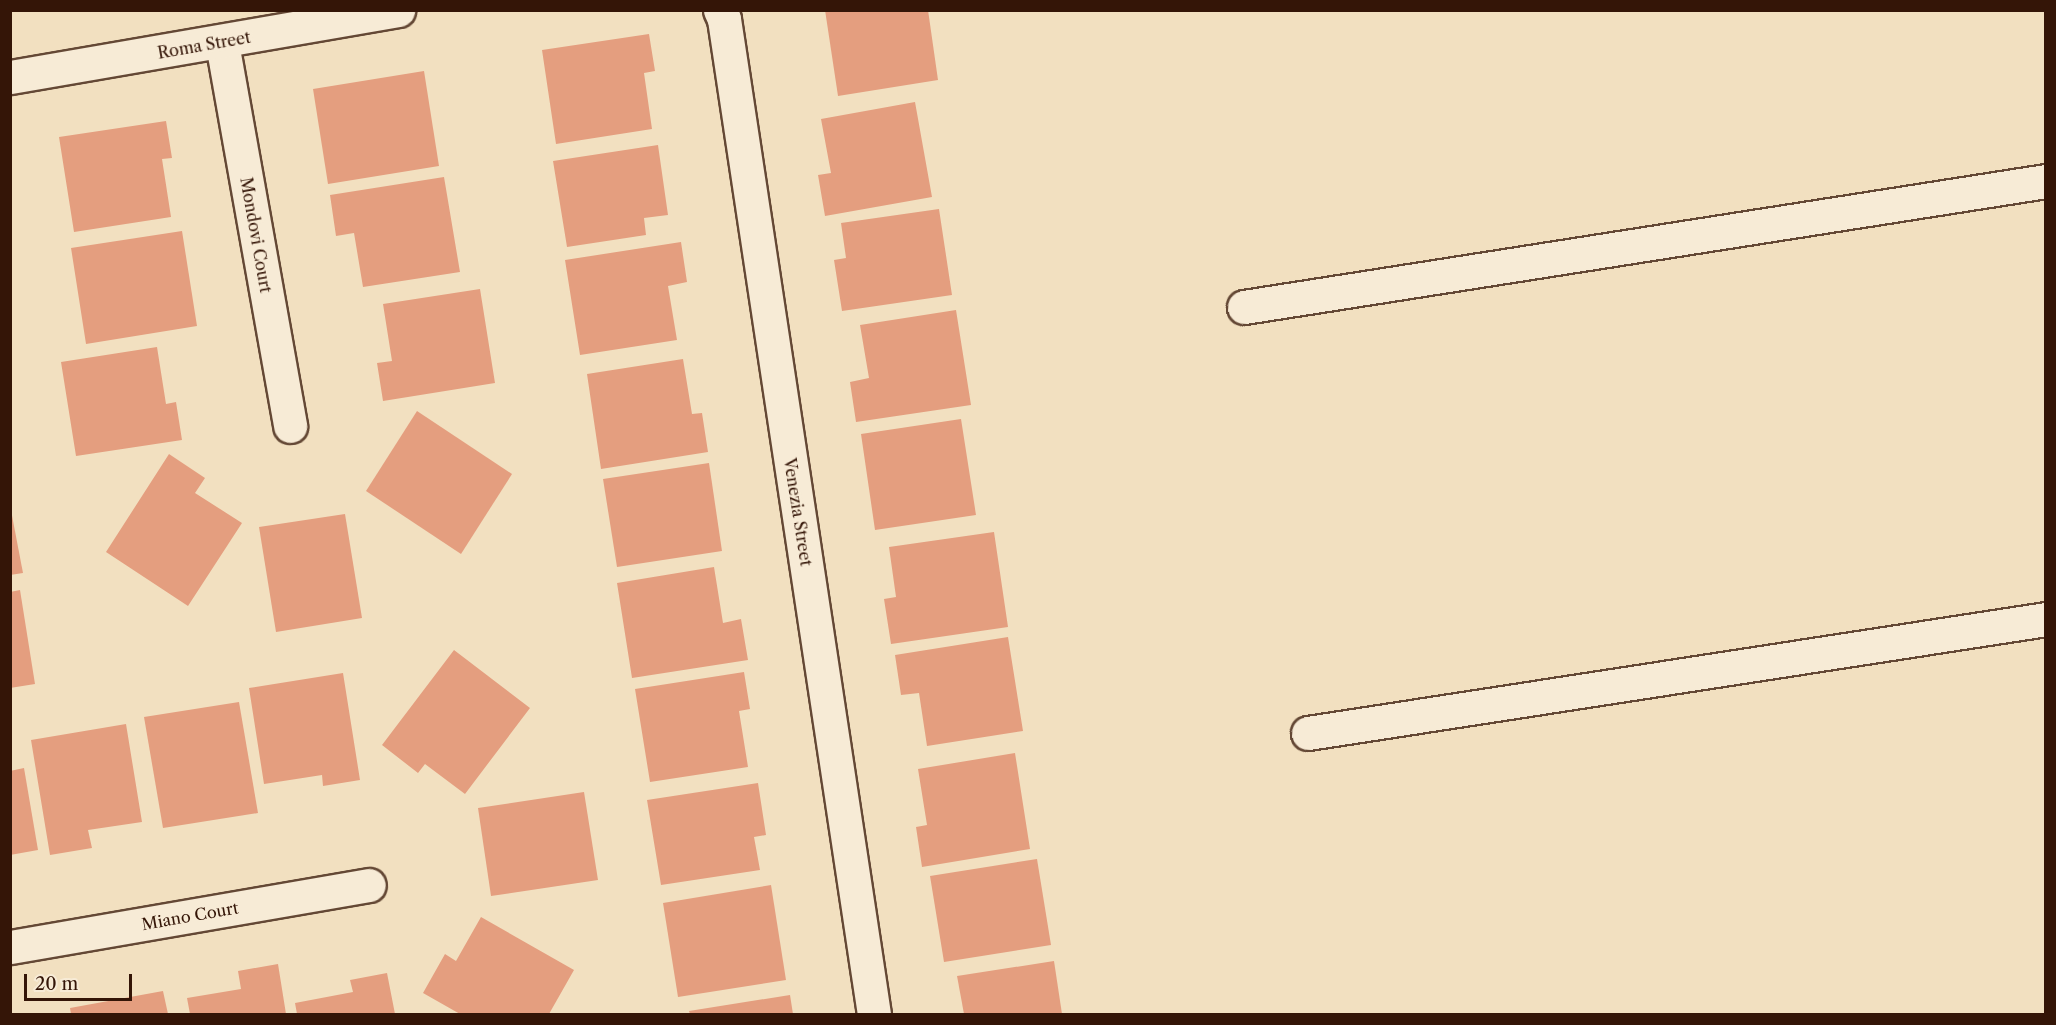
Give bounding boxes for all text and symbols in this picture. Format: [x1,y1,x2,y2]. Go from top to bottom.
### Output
street label: Roma Street [156,27,252,63]
street label: Mondovi Court [236,176,276,294]
street label: Venezia Street [780,457,816,567]
street label: Miano Court [140,898,240,934]
scale bar [27,962,135,1000]
text: 20 m [35,973,78,995]

